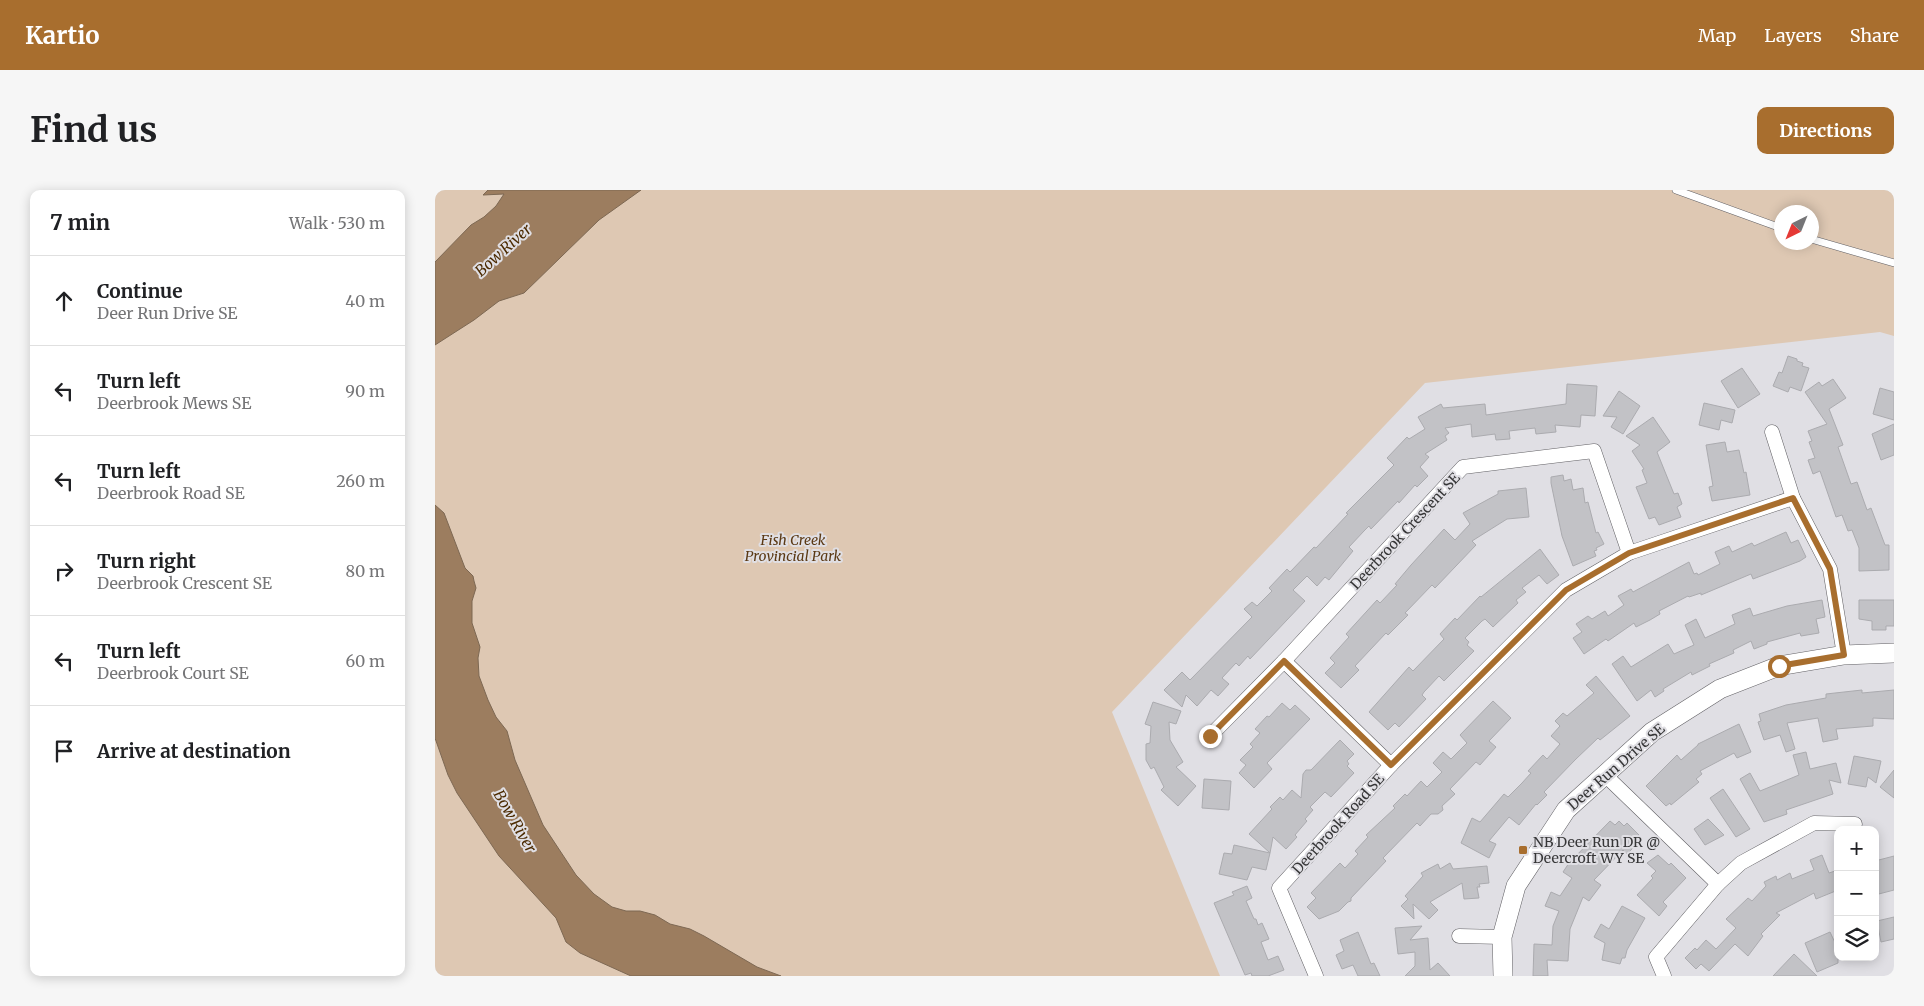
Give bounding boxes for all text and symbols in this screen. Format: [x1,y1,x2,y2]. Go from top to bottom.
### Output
text: Kartio [25,20,100,51]
text: Map [1698,24,1736,47]
text: Layers [1764,24,1822,47]
text: Share [1850,24,1899,47]
button: Directions [1757,107,1894,154]
text: Find us [30,108,157,152]
north arrow [1774,205,1819,250]
text: 7 min [50,209,110,236]
text: Walk · 530 m [289,213,385,233]
water label: Bow River [471,219,536,280]
text: Continue [97,279,183,303]
icon: ahead [50,287,78,315]
text: 40 m [345,291,385,311]
text: Deer Run Drive SE [97,303,237,323]
text: Turn left [97,369,181,393]
icon: left [50,377,78,405]
text: 90 m [345,381,385,401]
text: Deerbrook Mews SE [97,393,251,413]
text: Turn left [97,459,181,483]
icon: left [50,467,78,495]
street label: Deerbrook Crescent SE [1346,469,1464,593]
text: 260 m [336,471,385,491]
text: Deerbrook Road SE [97,483,245,503]
park label: Fish Creek Provincial Park [745,531,842,565]
text: Turn right [97,549,196,573]
icon: right [50,557,78,585]
text: 80 m [346,561,385,581]
text: Deerbrook Crescent SE [97,573,272,593]
text: Turn left [97,639,181,663]
icon: left [50,647,78,675]
text: 60 m [345,651,385,671]
route start [1768,655,1791,678]
text: Deerbrook Court SE [97,663,249,683]
street label: Deer Run Drive SE [1564,720,1668,814]
route end [1199,725,1222,748]
icon: arrive [50,737,78,765]
text: Arrive at destination [97,739,291,763]
street label: Deerbrook Road SE [1288,770,1388,878]
water label: Bow River [489,786,541,857]
map controls [1834,826,1879,961]
button: + [1834,826,1879,871]
place label: NB Deer Run DR @ Deercroft WY SE [1533,833,1660,867]
marker: NB Deer Run DR @ Deercroft WY SE [1517,844,1529,856]
button: − [1834,871,1879,916]
button: layers [1834,916,1879,961]

